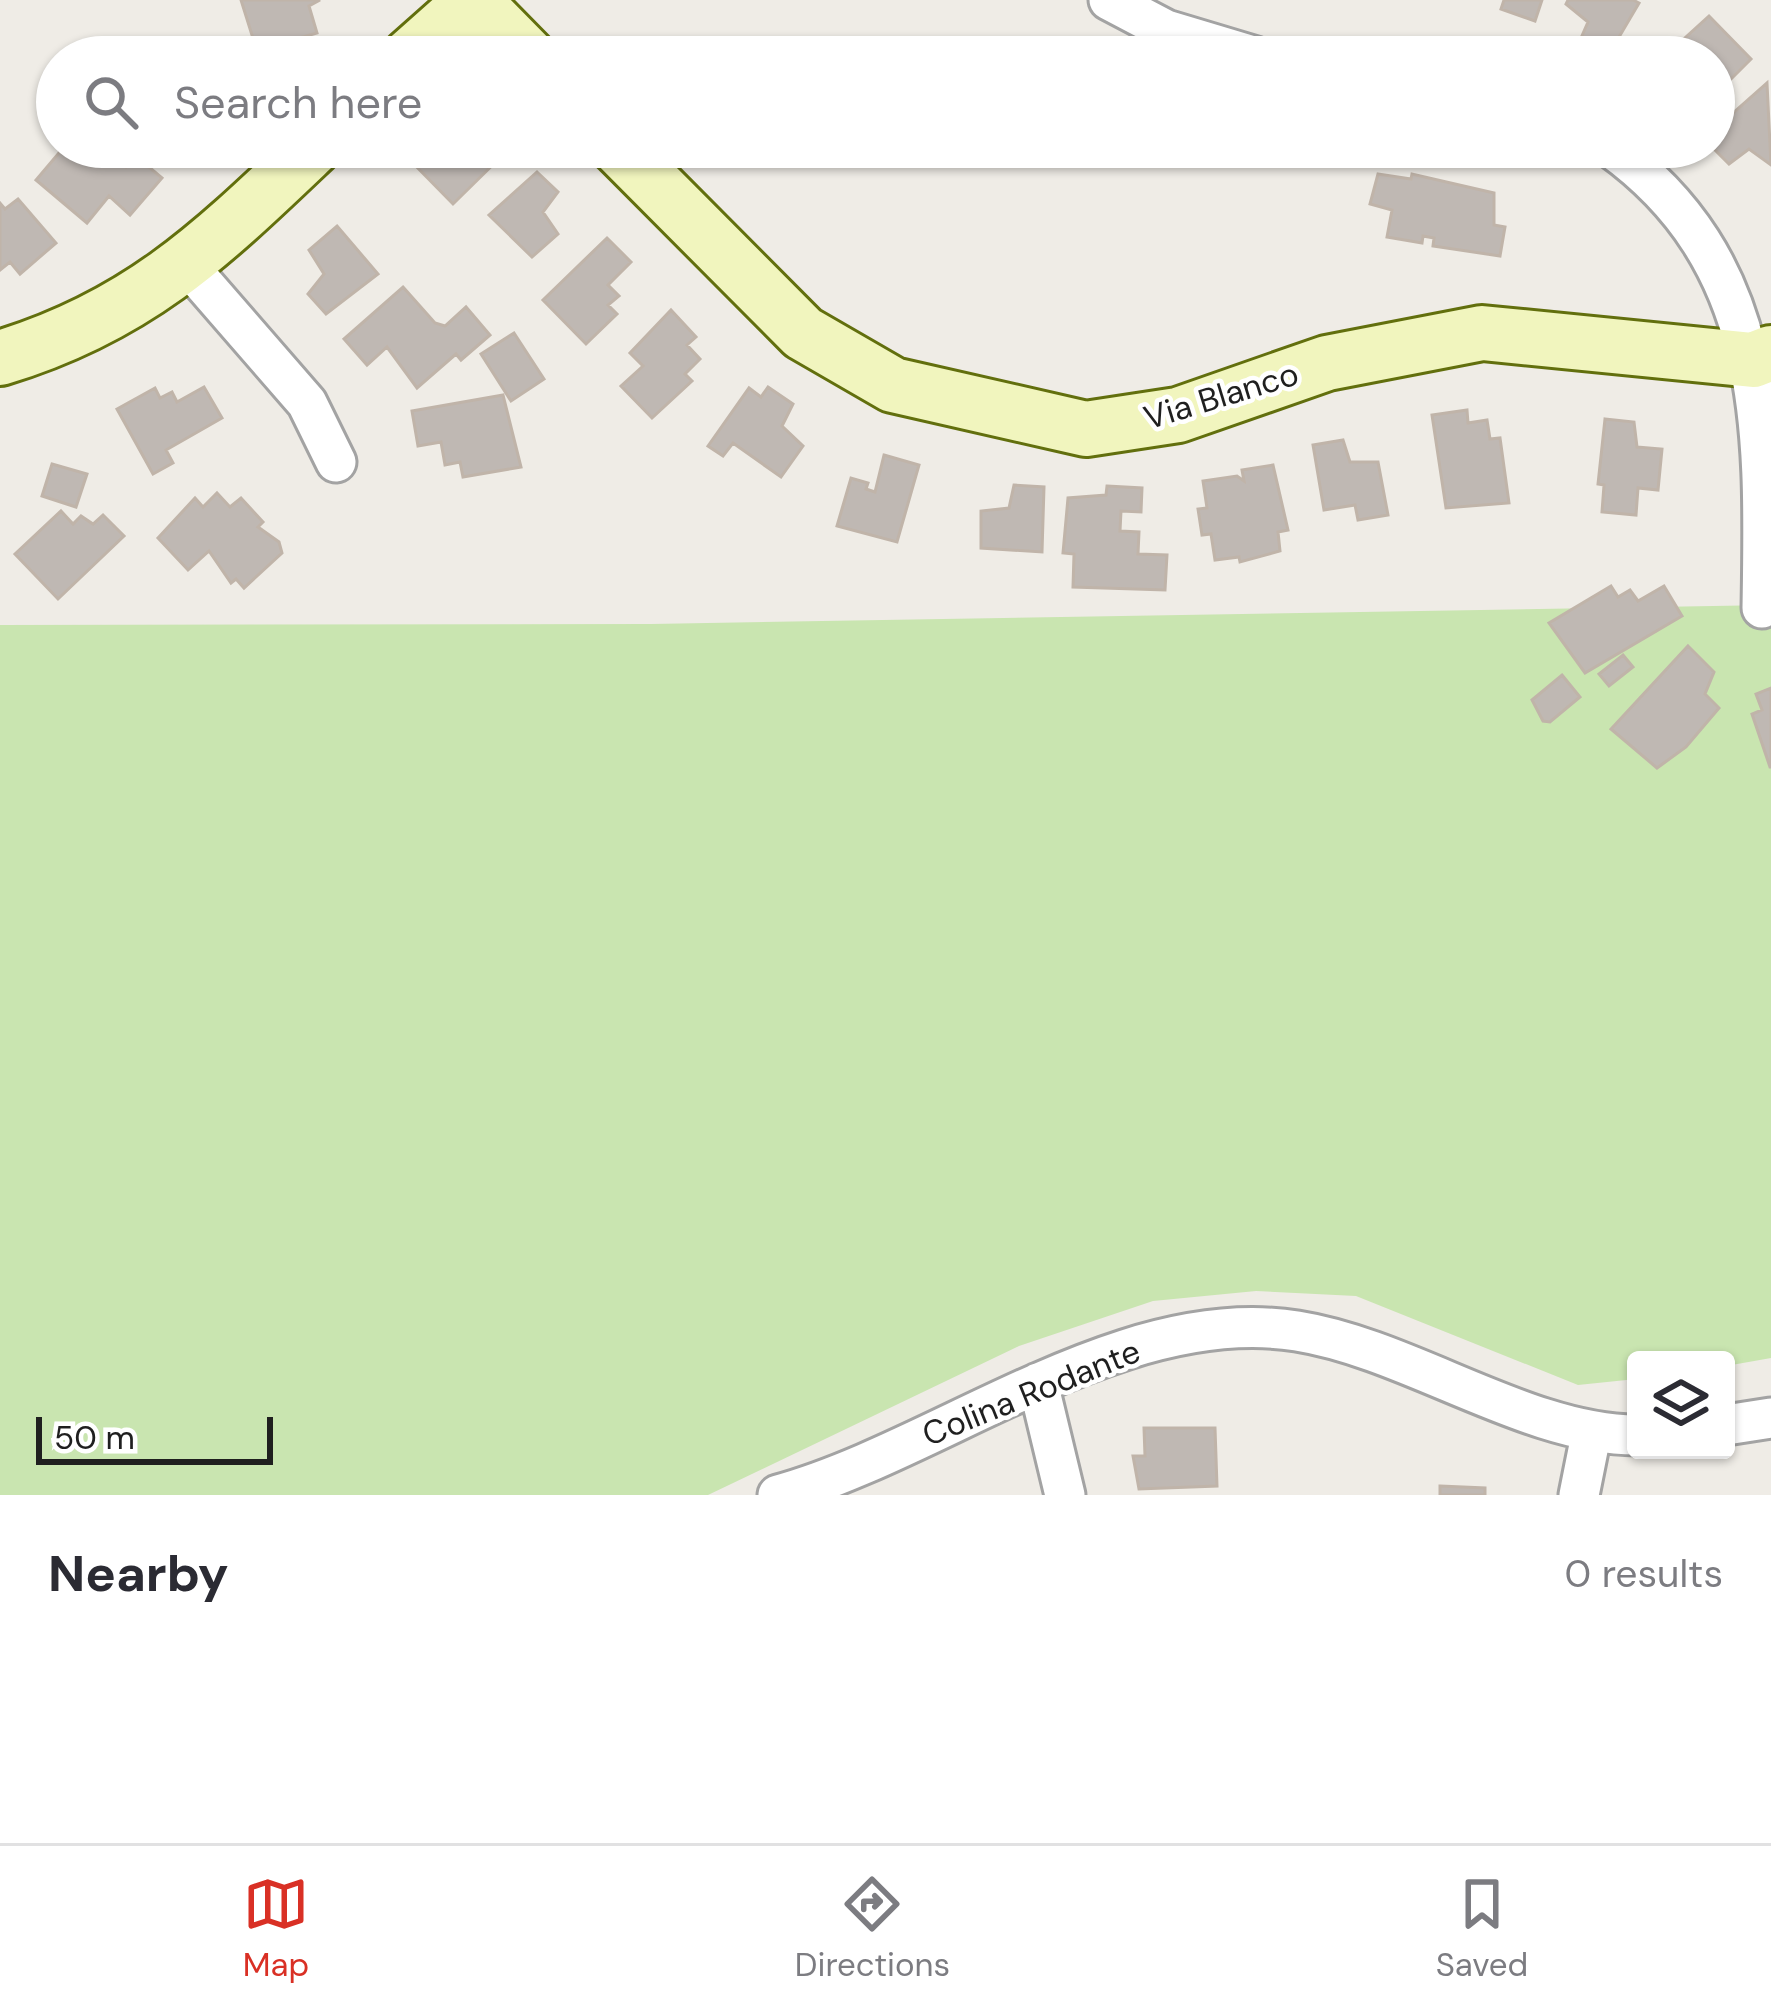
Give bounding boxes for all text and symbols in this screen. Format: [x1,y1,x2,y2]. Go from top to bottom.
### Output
search box [36,36,1735,168]
icon: search [78,69,144,135]
text: Search here [174,73,422,132]
street label: Via Blanco [1139,352,1304,439]
street label: Colina Rodante [916,1329,1146,1456]
map controls [1627,1351,1735,1459]
button: layers [1627,1351,1735,1459]
scale bar [36,1411,273,1464]
text: 50 m [54,1416,135,1459]
text: Nearby [48,1540,229,1607]
text: 0 results [1565,1548,1723,1599]
tab: Map [243,1871,309,1986]
tab: Directions [795,1871,950,1986]
tab: Saved [1436,1871,1528,1986]

